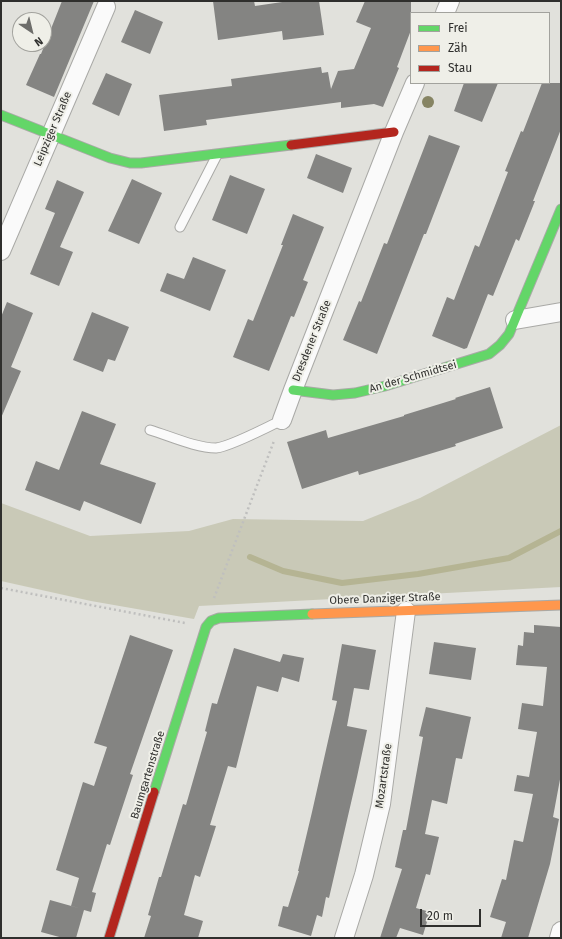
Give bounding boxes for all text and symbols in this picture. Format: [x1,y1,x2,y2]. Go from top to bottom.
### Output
north arrow [12,12,52,52]
legend [410,12,550,84]
text: Frei [448,21,468,35]
text: N [32,34,45,49]
text: Zäh [448,41,468,55]
text: Stau [448,61,472,75]
street label: Leipziger Straße [31,90,75,168]
street label: Dresdener Straße [290,298,334,384]
street label: An der Schmidtsei [368,358,458,396]
street label: Obere Danziger Straße [329,590,441,608]
street label: Baumgartenstraße [128,729,168,821]
street label: Mozartstraße [373,743,395,809]
scale bar [422,901,483,927]
text: 20 m [427,909,453,923]

